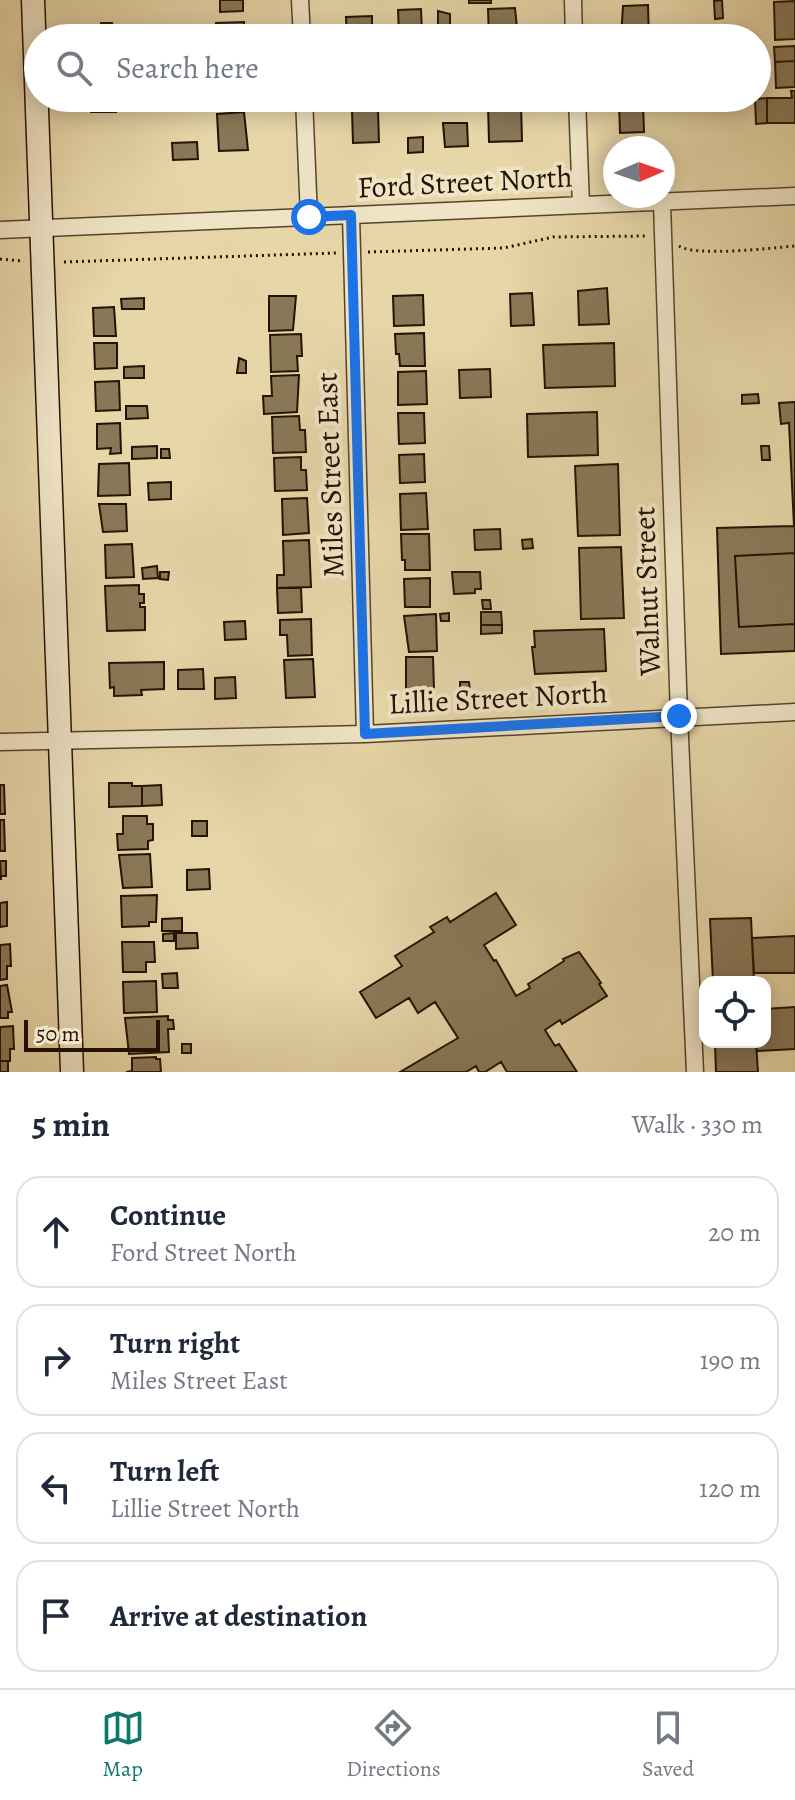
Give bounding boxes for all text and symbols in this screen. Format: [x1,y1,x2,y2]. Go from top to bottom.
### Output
search box [24,24,771,112]
icon: search [52,46,96,90]
text: Search here [116,48,259,88]
north arrow [603,136,675,208]
street label: Ford Street North [356,156,574,208]
route start [291,199,327,235]
street label: Miles Street East [306,372,354,578]
street label: Walnut Street [624,506,670,677]
street label: Lillie Street North [388,672,608,724]
route end [661,698,697,734]
map controls [699,976,771,1048]
button: locate [699,976,771,1048]
scale bar [24,1016,160,1052]
text: 50 m [36,1019,80,1049]
text: 5 min [32,1101,110,1148]
text: Walk · 330 m [632,1107,763,1142]
text: Continue [110,1195,226,1235]
icon: ahead [34,1210,78,1254]
text: 20 m [708,1215,761,1250]
text: Ford Street North [110,1235,297,1270]
text: Turn right [110,1323,240,1363]
icon: right [34,1338,78,1382]
text: 190 m [700,1343,761,1378]
text: Miles Street East [110,1363,288,1398]
text: Turn left [110,1451,219,1491]
icon: left [34,1466,78,1510]
text: 120 m [699,1471,761,1506]
text: Lillie Street North [110,1491,300,1526]
icon: arrive [34,1594,78,1638]
text: Arrive at destination [110,1596,367,1636]
tab: Map [101,1706,145,1784]
tab: Directions [346,1706,441,1784]
tab: Saved [642,1706,694,1784]

